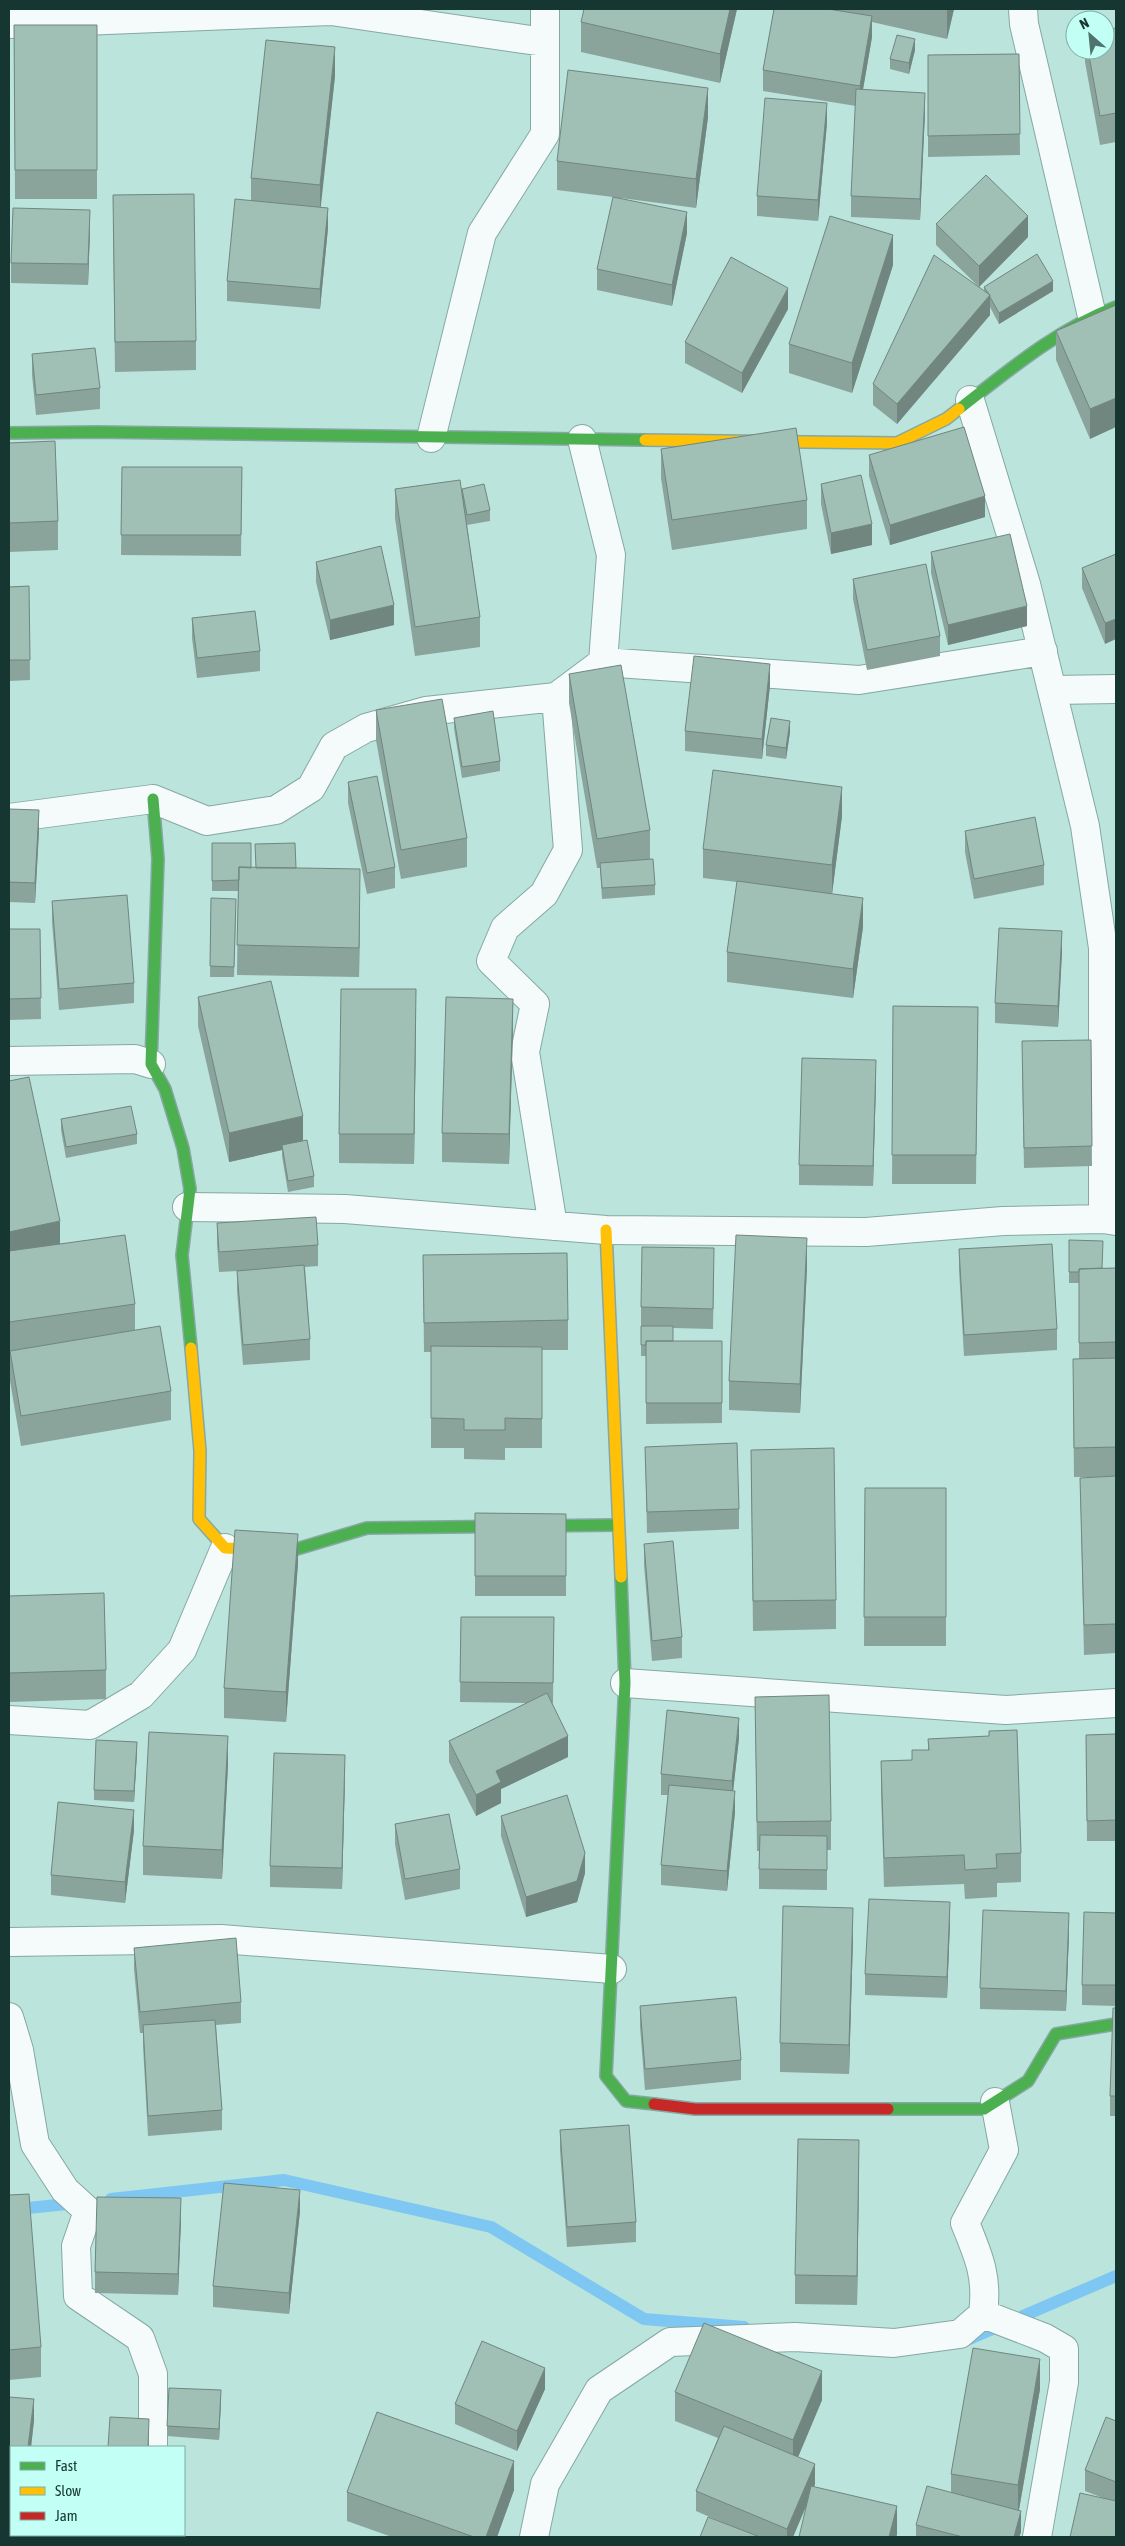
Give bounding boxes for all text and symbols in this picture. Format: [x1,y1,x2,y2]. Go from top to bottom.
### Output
north arrow [1065,10,1115,60]
text: N [1077,14,1091,32]
legend [10,2446,185,2536]
text: Fast [55,2457,77,2474]
text: Slow [55,2482,81,2499]
text: Jam [55,2507,78,2524]

